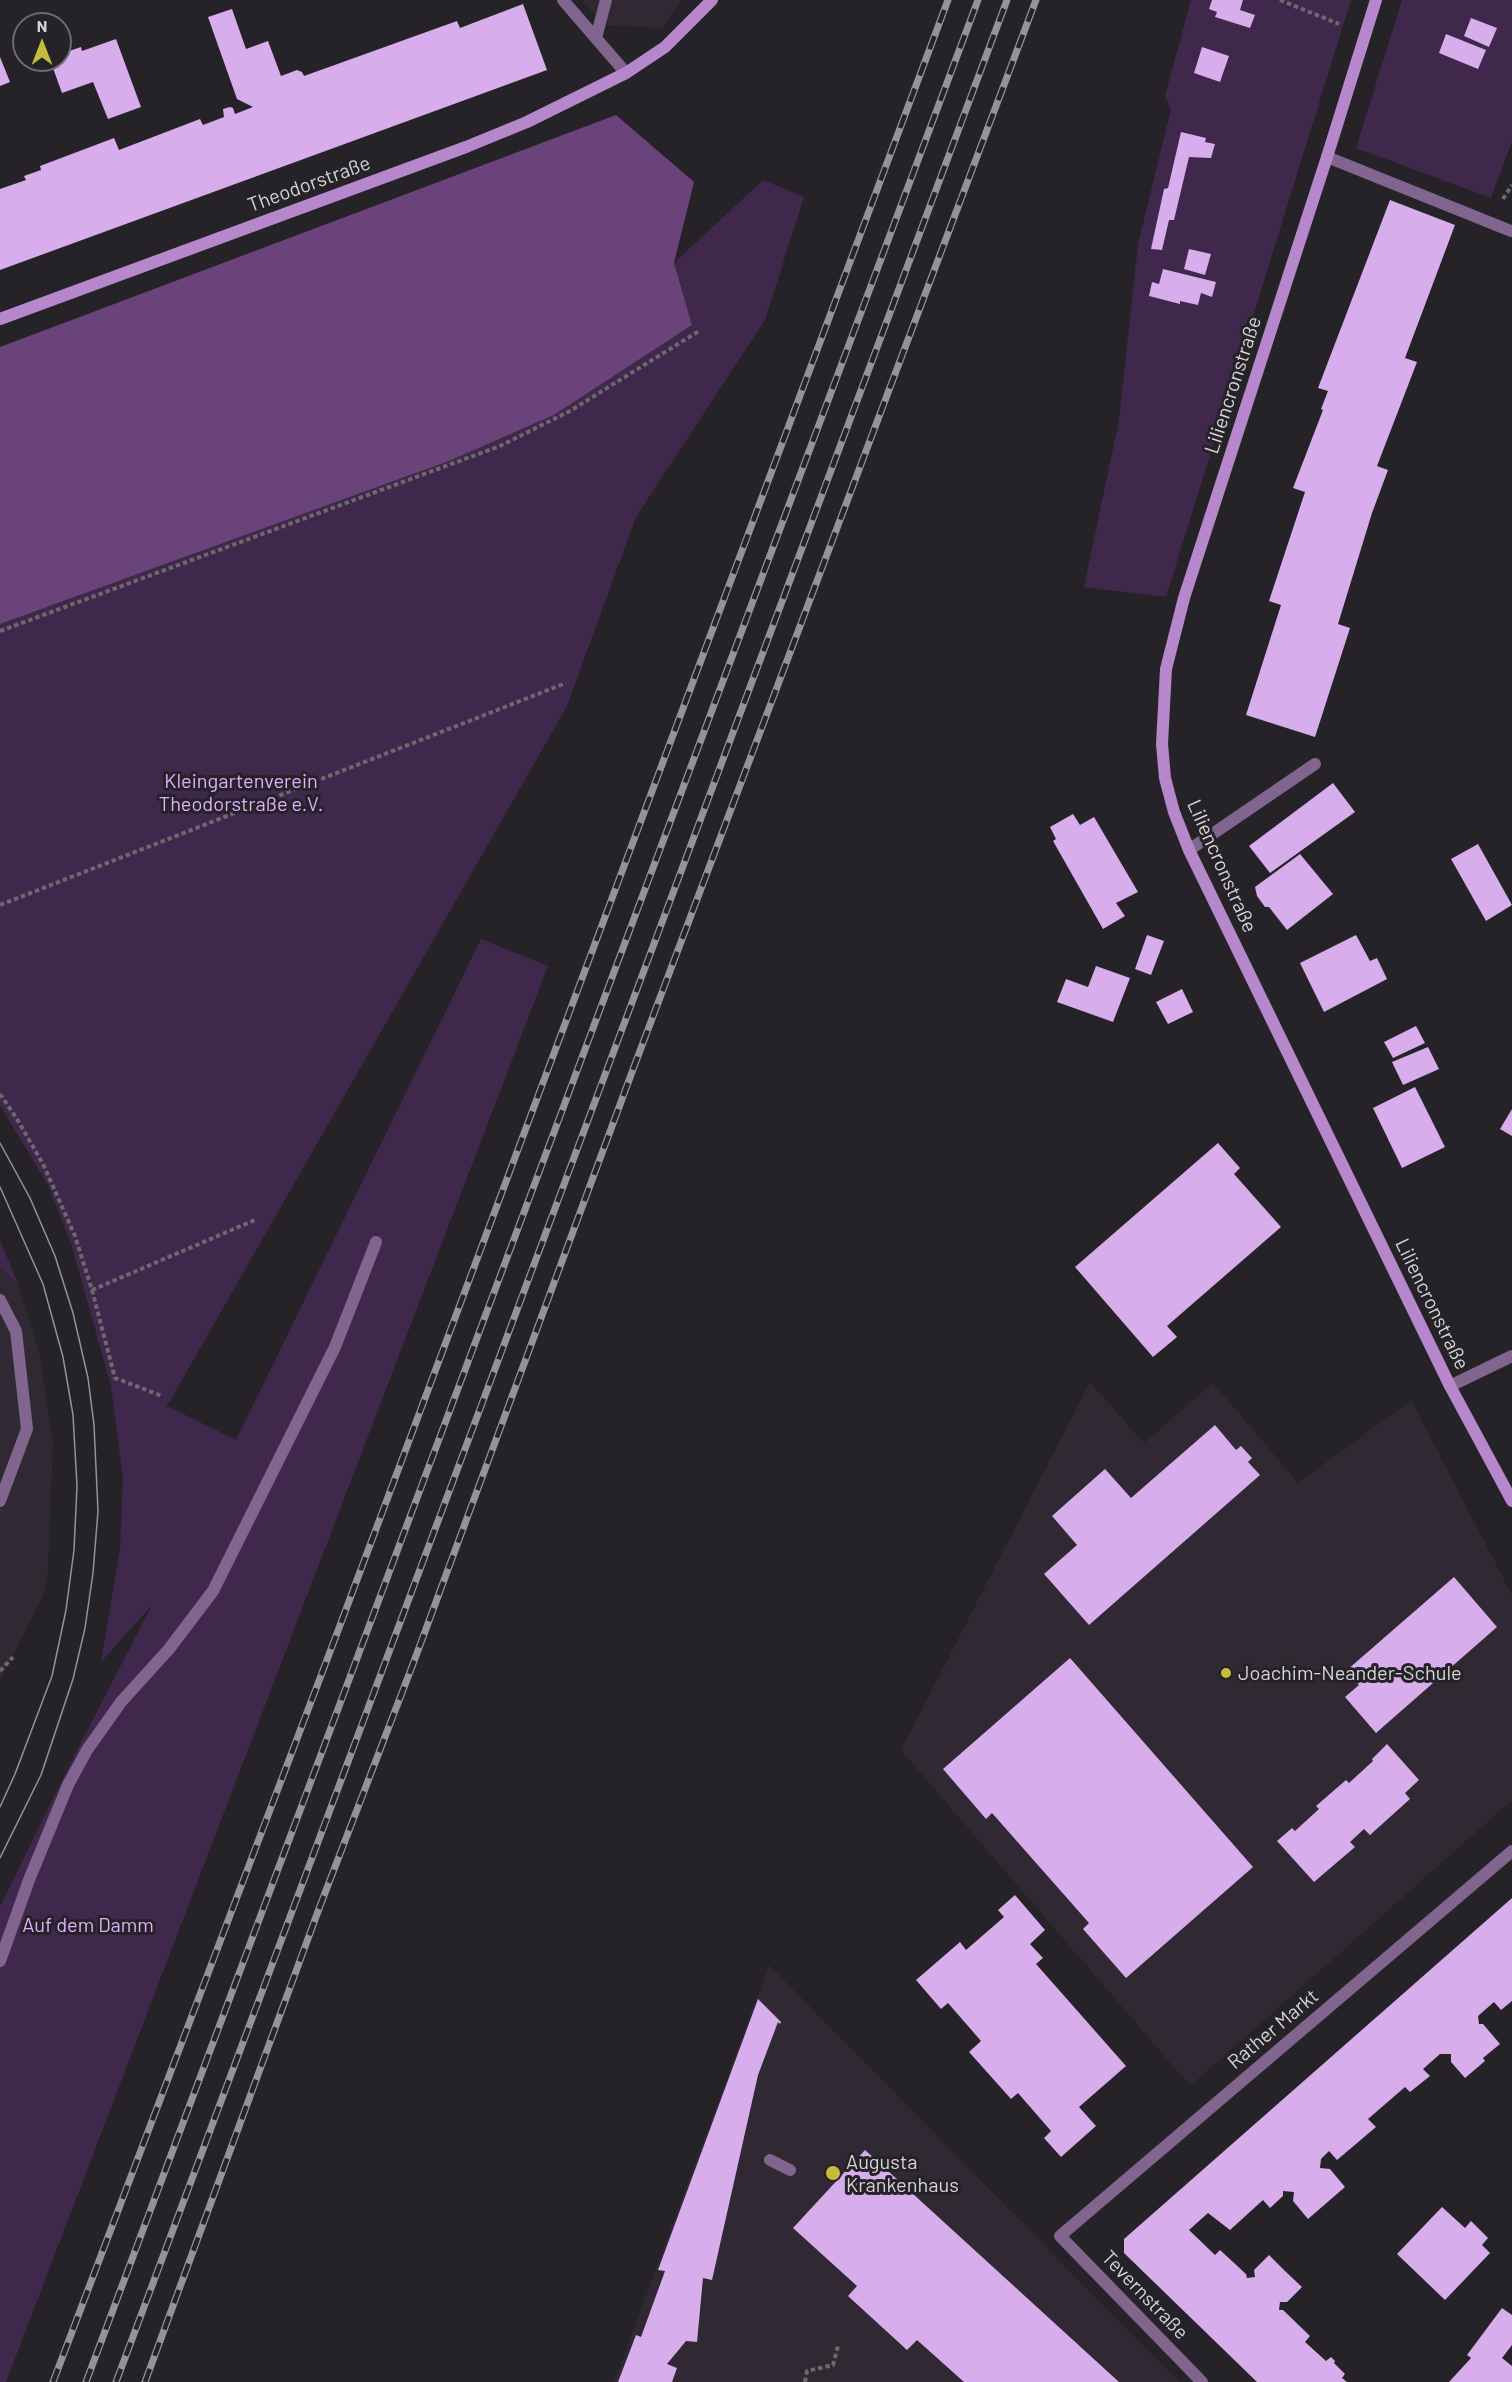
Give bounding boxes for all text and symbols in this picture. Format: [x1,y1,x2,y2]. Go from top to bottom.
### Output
north arrow [12,12,72,72]
text: N [37,16,47,35]
street label: Theodorstraße [244,151,374,217]
street label: Liliencronstraße [1200,313,1266,457]
park label: Kleingartenverein Theodorstraße e.V. [159,769,323,816]
street label: Liliencronstraße [1182,796,1262,936]
street label: Liliencronstraße [1390,1235,1474,1373]
place label: Joachim-Neander-Schule [1238,1661,1462,1685]
marker: Joachim-Neander-Schule [1219,1666,1233,1680]
park label: Auf dem Damm [22,1913,154,1937]
street label: Rather Markt [1223,1984,1323,2074]
place label: Augusta Krankenhaus [846,2150,959,2197]
marker: Augusta Krankenhaus [824,2164,842,2182]
street label: Tevernstraße [1097,2246,1193,2344]

